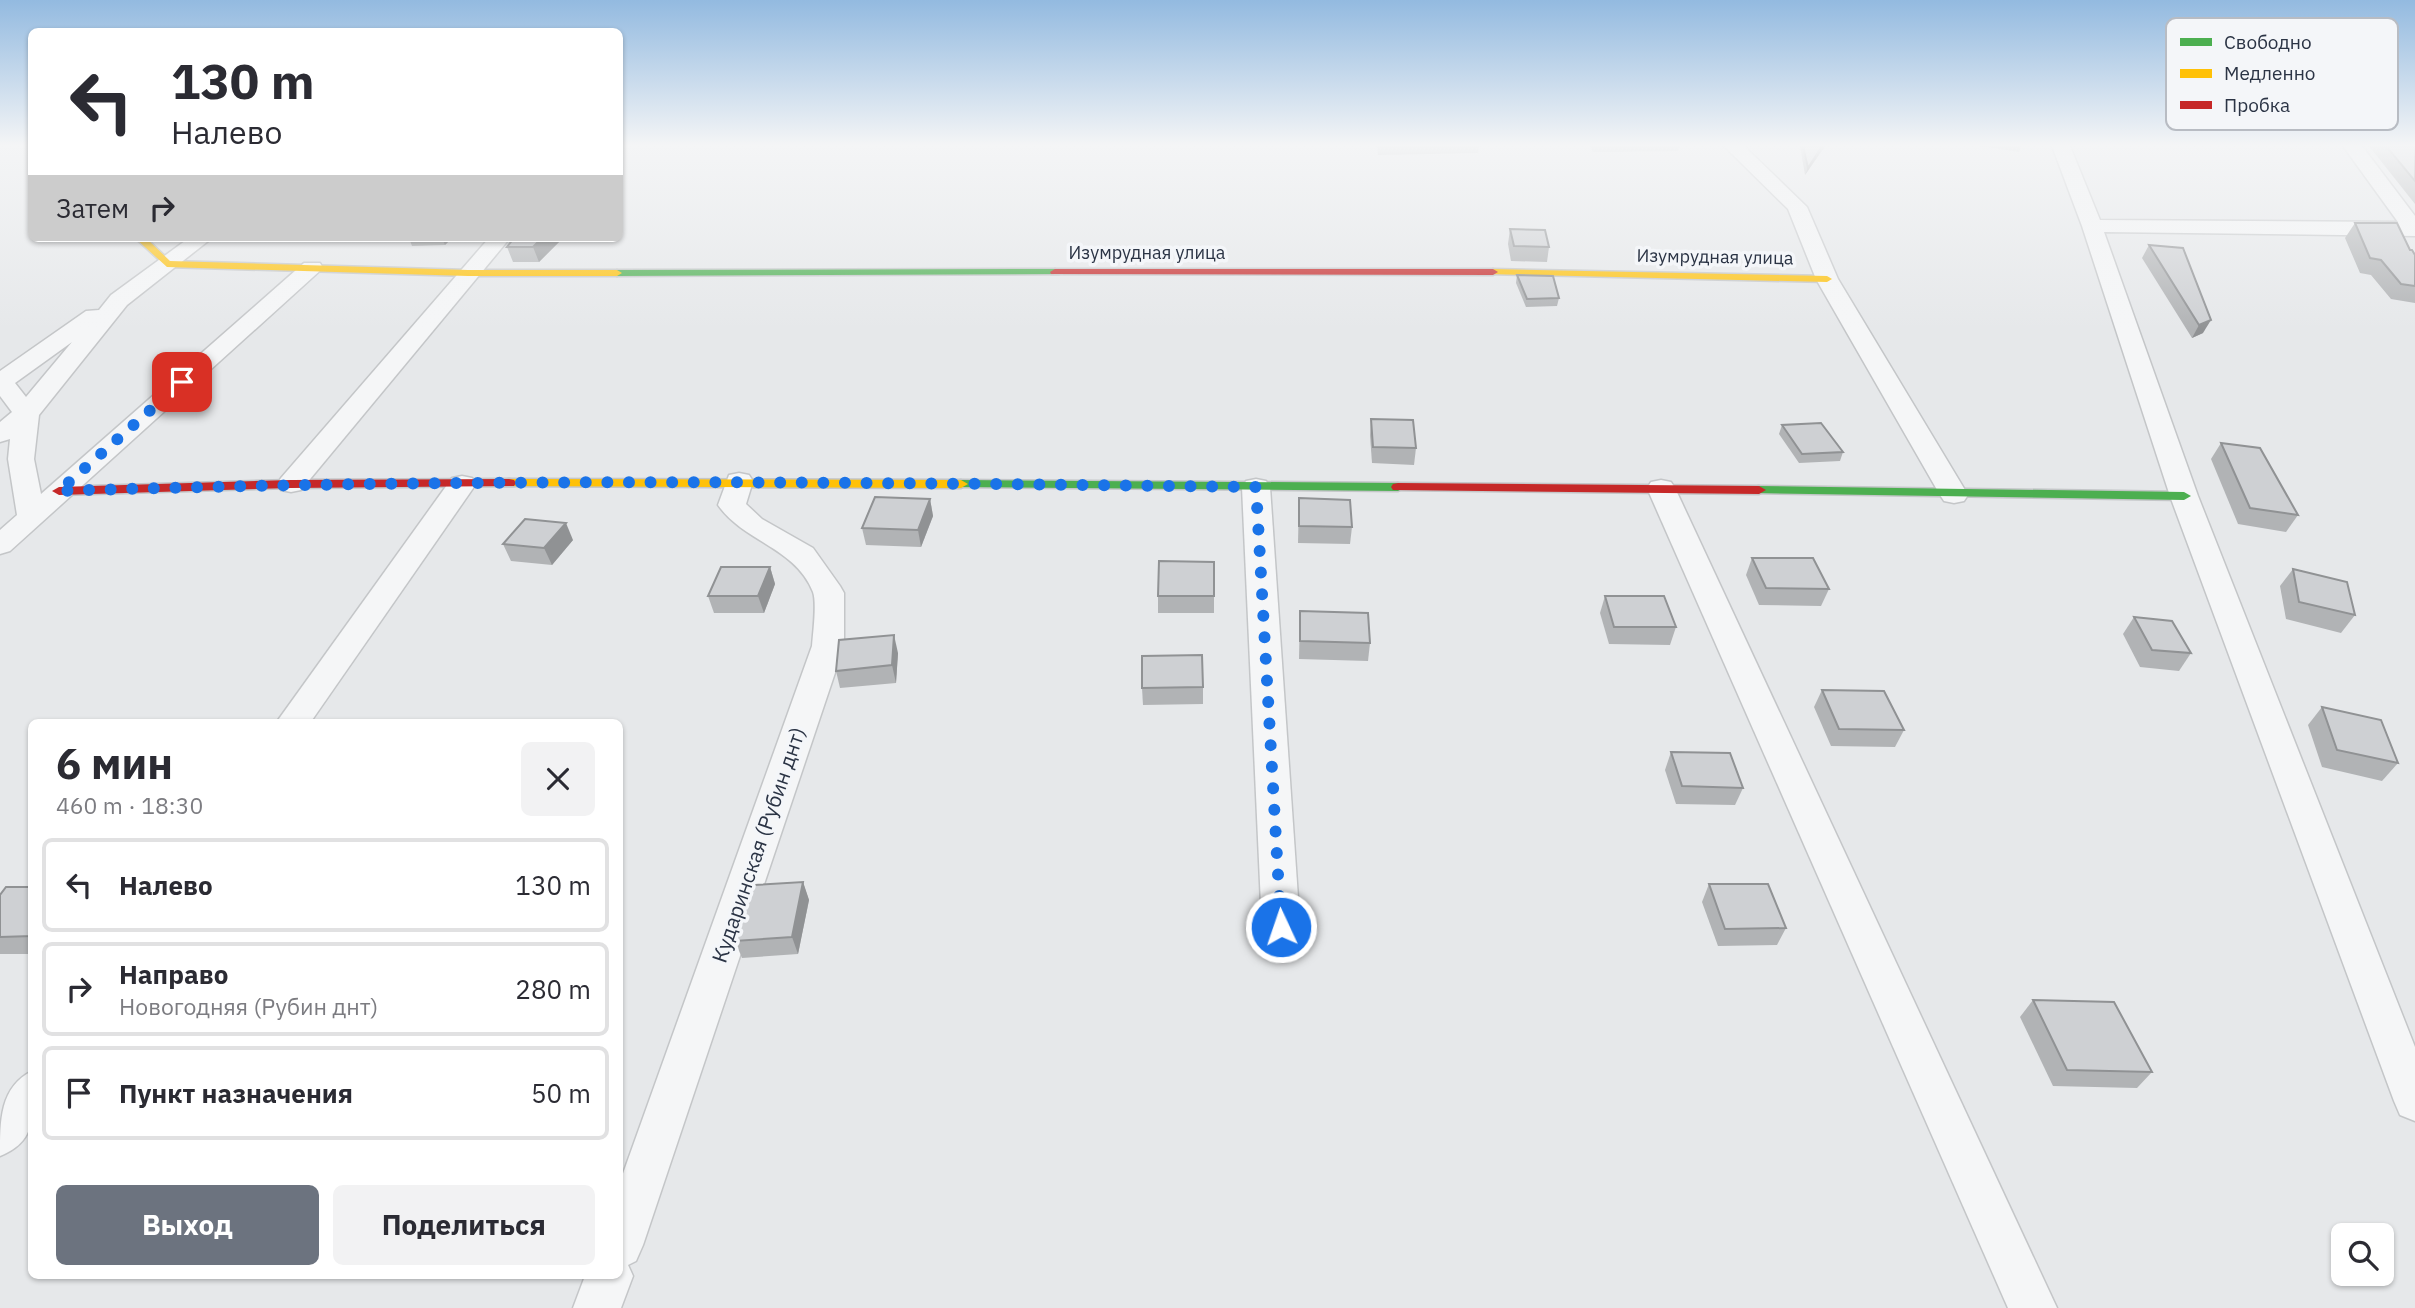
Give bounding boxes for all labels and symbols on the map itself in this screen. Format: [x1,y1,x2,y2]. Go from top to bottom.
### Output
legend [2166,18,2398,130]
text: Свободно [2224,30,2312,54]
text: Медленно [2224,61,2315,85]
text: Пробка [2224,93,2290,117]
street label: Изумрудная улица [1069,241,1226,264]
street label: Изумрудная улица [1636,244,1794,269]
pin [152,352,212,412]
street label: Кударинская (Рубин днт) [705,723,812,966]
position arrow [1244,890,1318,964]

